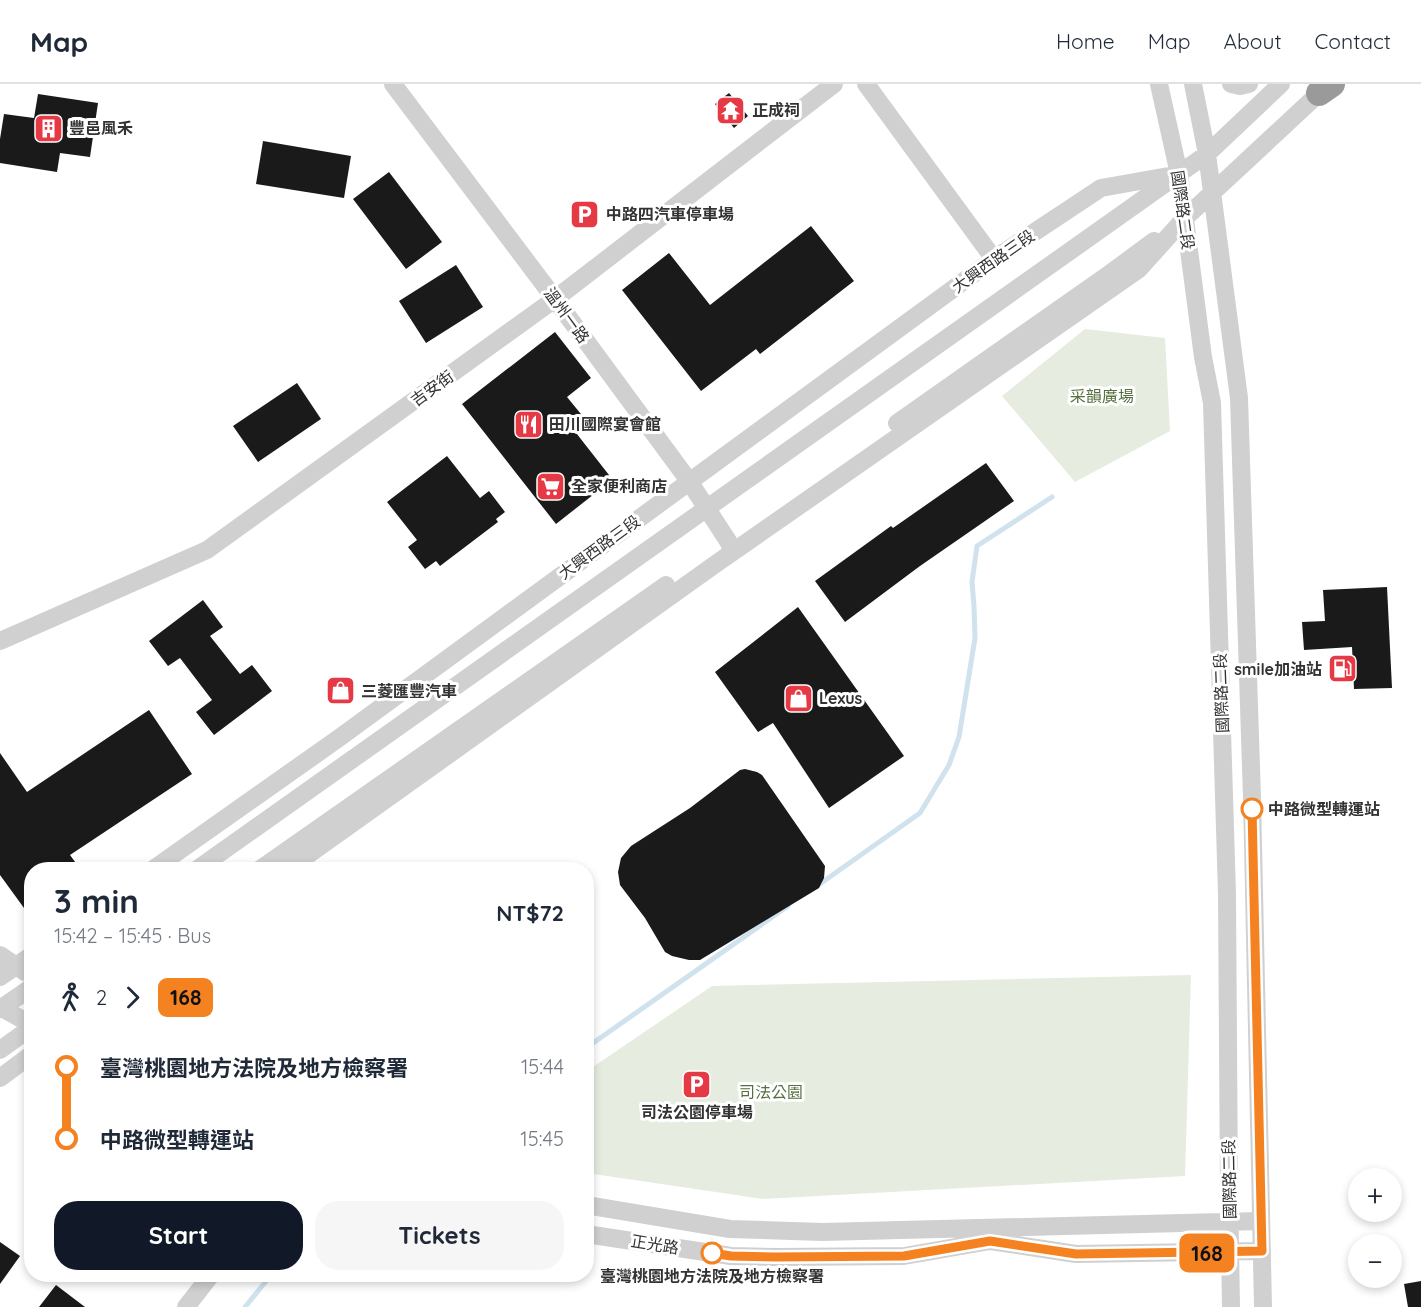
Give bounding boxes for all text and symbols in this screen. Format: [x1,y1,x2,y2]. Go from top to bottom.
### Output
text: Map [30,24,88,59]
text: Home [1056,28,1115,54]
text: Map [1148,28,1191,54]
text: About [1224,28,1282,54]
text: Contact [1315,28,1391,54]
temple icon: 正成祠 [715,94,747,126]
place label: 正成祠 [752,100,800,120]
building icon: 豐邑風禾 [32,112,64,144]
place label: 豐邑風禾 [69,118,133,138]
street label: 國際路二段 [1168,169,1198,251]
parking icon: 中路四汽車停車場 [569,198,601,230]
place label: 中路四汽車停車場 [606,204,734,224]
street label: 大興西路三段 [948,225,1038,297]
street label: 溫州一路 [540,283,594,347]
street label: 吉安街 [407,366,457,410]
park label: 采韻廣場 [1070,386,1134,406]
restaurant icon: 田川國際宴會館 [512,408,544,440]
place label: 田川國際宴會館 [549,414,661,434]
supermarket icon: 全家便利商店 [534,470,566,502]
place label: 全家便利商店 [571,476,667,496]
street label: 大興西路三段 [554,511,644,583]
street label: 國際路二段 [1210,653,1232,733]
fuel station icon: smile加油站 [1327,653,1359,685]
place label: smile加油站 [1234,659,1322,679]
shop icon: 三菱匯豐汽車 [324,675,356,707]
place label: 三菱匯豐汽車 [361,681,457,701]
shop icon: Lexus [782,682,814,714]
place label: Lexus [819,688,863,708]
marker: 中路微型轉運站 [1241,798,1263,820]
place label: 中路微型轉運站 [1268,799,1380,819]
text: 3 min [54,880,139,921]
text: NT$72 [496,899,564,927]
text: 15:42 – 15:45 · Bus [54,923,211,948]
icon: walk [54,981,87,1014]
icon: forward [116,981,149,1014]
text: 168 [170,984,201,1010]
text: 2 [96,985,107,1010]
text: 臺灣桃園地方法院及地方檢察署 [100,1054,408,1082]
text: 15:44 [521,1054,564,1079]
parking icon: 司法公園停車場 [681,1068,713,1100]
park label: 司法公園 [739,1082,803,1102]
place label: 司法公園停車場 [641,1102,753,1122]
text: 中路微型轉運站 [100,1126,254,1154]
text: 15:45 [520,1126,564,1151]
street label: 國際路二段 [1218,1139,1240,1219]
map controls [1348,1168,1402,1288]
button: + [1348,1168,1402,1222]
button: Start [54,1201,303,1270]
button: Tickets [315,1201,564,1270]
street label: 正光路 [630,1230,680,1258]
line badge: 168 [1172,1234,1242,1272]
button: − [1348,1234,1402,1288]
text: 168 [1191,1240,1223,1266]
marker: 臺灣桃園地方法院及地方檢察署 [701,1242,723,1264]
place label: 臺灣桃園地方法院及地方檢察署 [600,1266,824,1286]

